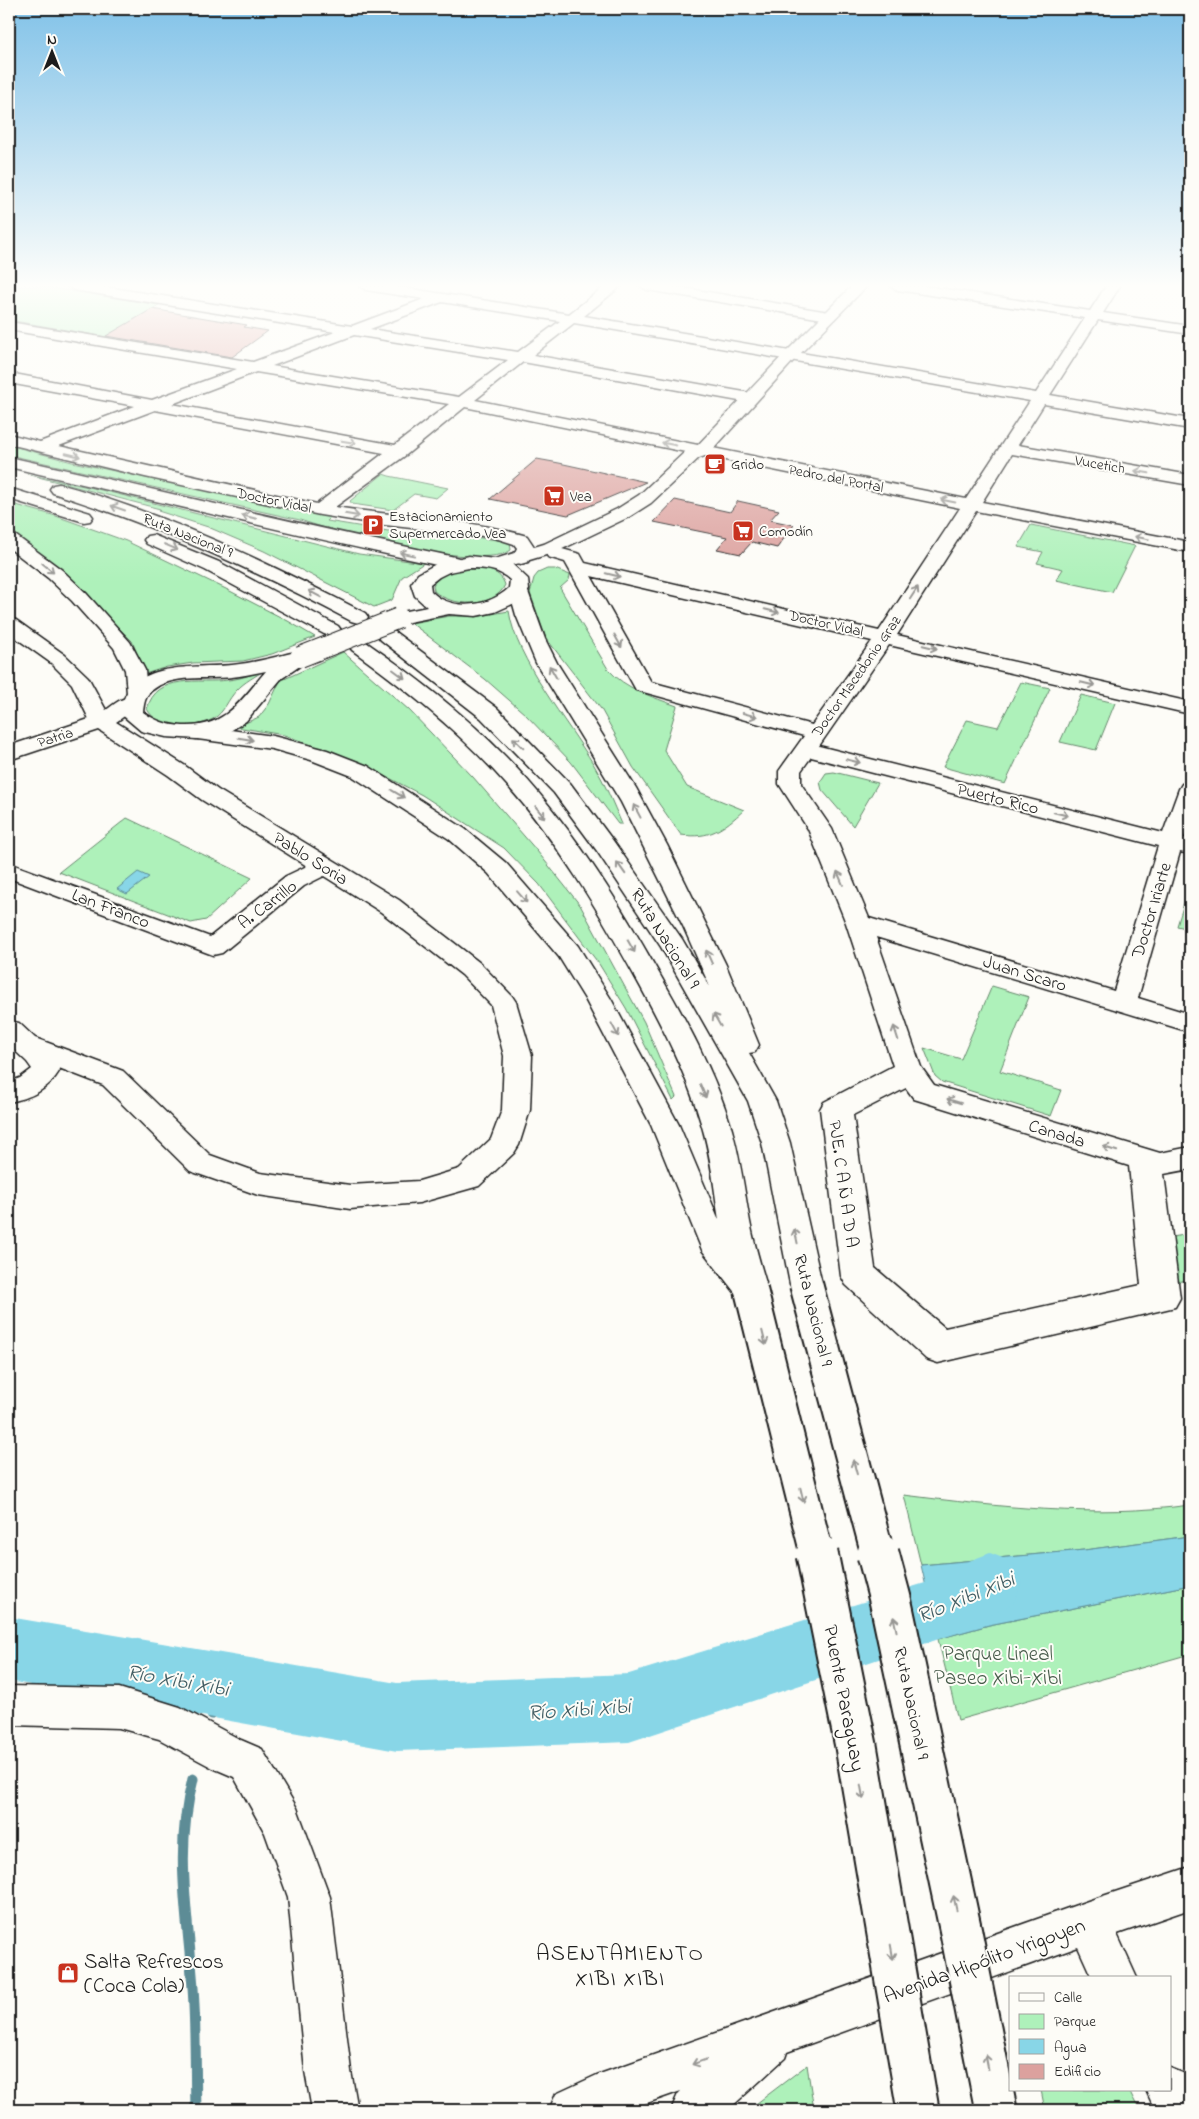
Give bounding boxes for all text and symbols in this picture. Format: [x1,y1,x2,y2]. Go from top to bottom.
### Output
north arrow [28,28,78,78]
text: N [47,30,57,51]
one-way arrow [341,437,357,447]
one-way arrow [661,439,677,448]
street label: Vucetich [1072,450,1127,480]
one-way arrow [65,451,81,460]
cafe icon: Grido [703,452,727,476]
place label: Grido [731,454,764,476]
street label: Pedro del Portal [786,459,885,499]
one-way arrow [1135,466,1151,476]
street label: Doctor Vidal [233,482,313,520]
supermarket icon: Vea [542,484,566,508]
place label: Vea [569,486,592,508]
one-way arrow [941,495,957,505]
one-way arrow [111,503,127,512]
place label: Estacionamiento Supermercado Vea [389,506,506,545]
street label: Ruta Nacional 9 [139,508,236,564]
one-way arrow [343,511,359,521]
one-way arrow [241,512,257,521]
parking icon: Estacionamiento Supermercado Vea [361,513,385,537]
supermarket icon: Comodín [731,519,755,543]
place label: Comodín [759,521,813,543]
one-way arrow [1135,532,1151,542]
one-way arrow [163,543,178,553]
one-way arrow [400,548,416,558]
one-way arrow [41,563,54,574]
one-way arrow [605,571,621,581]
one-way arrow [909,586,919,600]
one-way arrow [309,588,323,598]
street label: Doctor Vidal [785,604,865,643]
one-way arrow [763,607,779,616]
street label: Doctor Macedonio Graz [806,611,907,743]
one-way arrow [613,633,623,648]
one-way arrow [922,643,938,652]
one-way arrow [547,666,557,680]
one-way arrow [392,669,406,679]
one-way arrow [1080,680,1096,689]
one-way arrow [741,711,757,720]
street label: Patria [35,722,76,754]
one-way arrow [238,734,254,744]
one-way arrow [512,737,524,749]
one-way arrow [845,757,861,766]
street label: Puerto Rico [954,777,1041,823]
one-way arrow [390,789,404,799]
one-way arrow [632,804,642,819]
one-way arrow [534,805,545,818]
one-way arrow [1053,810,1069,820]
street label: Pablo Soria [267,826,353,893]
street label: Doctor Iriarte [1126,859,1180,962]
one-way arrow [616,861,626,875]
one-way arrow [835,871,845,886]
street label: A. Carrillo [233,875,303,937]
street label: Lan Franco [68,883,153,937]
street label: Ruta Nacional 9 [623,884,706,995]
one-way arrow [516,891,527,904]
one-way arrow [627,938,636,953]
one-way arrow [704,950,714,965]
street label: Juan Scaro [979,950,1069,1000]
one-way arrow [711,1013,721,1027]
one-way arrow [610,1022,620,1036]
one-way arrow [890,1025,900,1041]
one-way arrow [699,1083,709,1098]
one-way arrow [947,1095,963,1105]
street label: Canada [1025,1114,1088,1156]
street label: PJE. C A Ñ A D A [820,1119,864,1250]
one-way arrow [1102,1143,1118,1153]
one-way arrow [791,1229,800,1245]
street label: Ruta Nacional 9 [786,1252,839,1370]
one-way arrow [759,1329,769,1345]
one-way arrow [850,1459,859,1475]
one-way arrow [797,1487,807,1503]
water label: Río Xibi Xibi [912,1564,1022,1633]
one-way arrow [890,1617,899,1633]
street label: Puente Paraguay [812,1622,872,1775]
park label: Parque Lineal Paseo Xibi-Xibi [934,1640,1062,1694]
street label: Ruta Nacional 9 [885,1645,935,1763]
water label: Río Xibi Xibi [124,1657,233,1707]
water label: Río Xibi Xibi [527,1691,634,1731]
one-way arrow [858,1783,868,1799]
one-way arrow [950,1895,959,1911]
street label: Avenida Hipólito Yrigoyen [879,1911,1091,2014]
district label: ASENTAMIENTO XIBI XIBI [536,1939,704,1996]
one-way arrow [887,1943,897,1959]
place label: Salta Refrescos (Coca Cola) [84,1948,224,2002]
shop icon: Salta Refrescos (Coca Cola) [56,1961,80,1985]
legend [1009,1976,1172,2092]
text: Calle [1054,1987,1082,2009]
text: Parque [1054,2011,1096,2033]
text: Agua [1054,2037,1087,2060]
one-way arrow [981,2055,991,2071]
one-way arrow [691,2058,707,2067]
text: Edificio [1054,2061,1101,2083]

